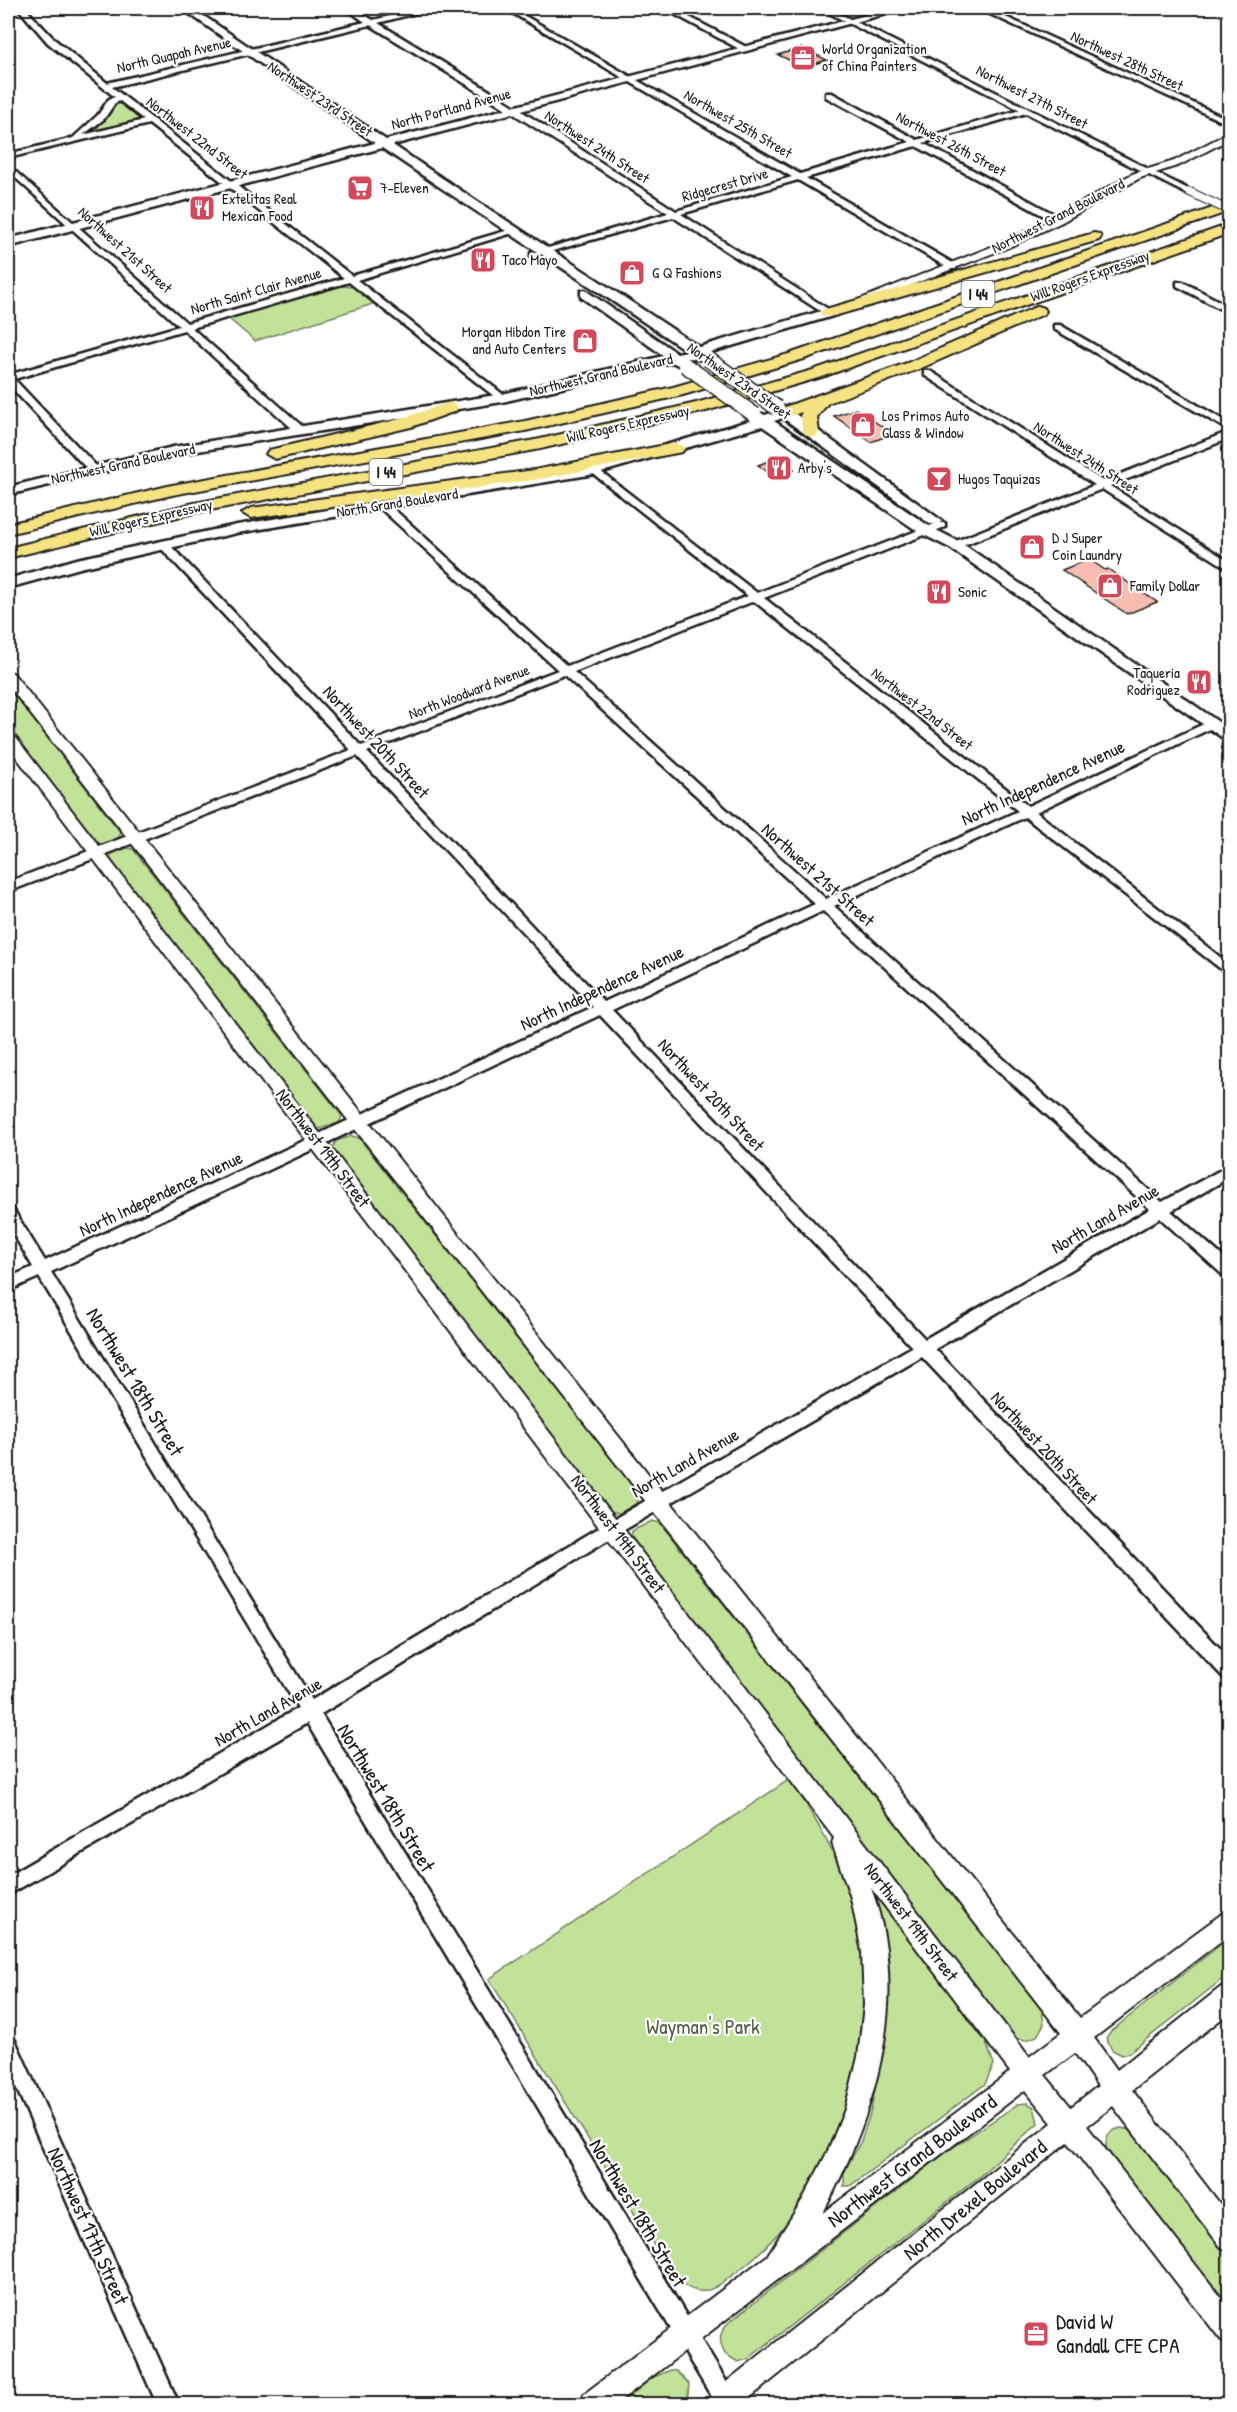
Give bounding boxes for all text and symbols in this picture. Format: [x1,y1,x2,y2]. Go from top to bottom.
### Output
street label: Northwest 28th Street [1068,25,1188,96]
street label: North Quapah Avenue [115,31,233,78]
place label: World Organization of China Painters [822,38,927,76]
office icon: World Organization of China Painters [788,43,818,73]
street label: Northwest 23rd Street [264,56,378,142]
street label: Northwest 27th Street [973,59,1092,134]
street label: North Portland Avenue [389,82,513,135]
street label: Northwest 25th Street [680,84,797,164]
street label: Northwest 22nd Street [142,91,253,184]
street label: Northwest 24th Street [541,105,654,189]
street label: Northwest 26th Street [893,106,1010,182]
street label: Ridgecrest Drive [679,162,770,207]
supermarket icon: 7-Eleven [345,173,375,203]
street label: Northwest Grand Boulevard [988,173,1128,258]
place label: 7-Eleven [380,177,429,198]
place label: Extelitas Real Mexican Food [222,188,297,226]
restaurant icon: Extelitas Real Mexican Food [187,193,217,223]
street label: Northwest 21st Street [74,202,178,298]
street label: Will Rogers Expressway [1027,244,1152,307]
restaurant icon: Taco Mayo [468,245,498,275]
place label: Taco Mayo [502,249,557,270]
shop icon: G Q Fashions [617,258,647,288]
street label: North Saint Clair Avenue [188,262,324,319]
place label: G Q Fashions [652,262,722,283]
road number: I 44 [962,281,994,307]
place label: Morgan Hibdon Tire and Auto Centers [462,321,566,359]
shop icon: Morgan Hibdon Tire and Auto Centers [570,326,600,356]
street label: Northwest 23rd Street [683,337,796,425]
street label: Northwest Grand Boulevard [527,348,675,401]
street label: Will Rogers Expressway [564,399,691,448]
place label: Los Primos Auto Glass & Window [882,405,969,443]
shop icon: Los Primos Auto Glass & Window [848,410,878,440]
street label: Northwest 24th Street [1030,416,1143,500]
street label: Northwest Grand Boulevard [49,438,197,489]
restaurant icon: Arby's [764,453,794,483]
place label: Arby's [798,457,832,478]
road number: I 44 [370,459,402,485]
bar icon: Hugos Taquizas [924,464,954,494]
place label: Hugos Taquizas [958,468,1040,489]
street label: North Grand Boulevard [335,483,459,522]
street label: Will Rogers Expressway [87,493,214,542]
place label: D J Super Coin Laundry [1052,527,1122,565]
shop icon: D J Super Coin Laundry [1017,532,1047,562]
shop icon: Family Dollar [1095,571,1125,601]
place label: Family Dollar [1129,575,1200,596]
restaurant icon: Sonic [924,577,954,607]
place label: Sonic [958,581,987,602]
street label: North Woodward Avenue [405,659,532,724]
street label: Northwest 22nd Street [867,662,978,755]
place label: Taqueria Rodriguez [1127,662,1181,700]
restaurant icon: Taqueria Rodriguez [1184,667,1214,697]
street label: Northwest 20th Street [317,680,436,804]
street label: North Independence Avenue [957,734,1128,831]
street label: Northwest 21st Street [756,817,881,933]
street label: North Independence Avenue [516,939,687,1036]
street label: Northwest 20th Street [652,1033,771,1157]
street label: Northwest 19th Street [270,1083,377,1213]
street label: North Independence Avenue [75,1145,246,1242]
street label: North Land Avenue [1046,1178,1163,1259]
street label: Northwest 18th Street [80,1302,192,1462]
street label: Northwest 20th Street [985,1386,1104,1510]
street label: North Land Avenue [626,1422,743,1503]
street label: Northwest 19th Street [565,1469,672,1599]
street label: North Land Avenue [209,1671,326,1752]
street label: Northwest 18th Street [331,1718,443,1878]
street label: Northwest 19th Street [858,1857,965,1987]
park label: Wayman's Park [646,2012,760,2041]
street label: Northwest Grand Boulevard [821,2087,1002,2234]
street label: North Drexel Boulevard [897,2132,1053,2267]
street label: Northwest 18th Street [583,2133,695,2293]
street label: Northwest 17th Street [41,2142,137,2310]
place label: David W Gandall CFE CPA [1056,2307,1179,2360]
office icon: David W Gandall CFE CPA [1021,2319,1051,2349]

